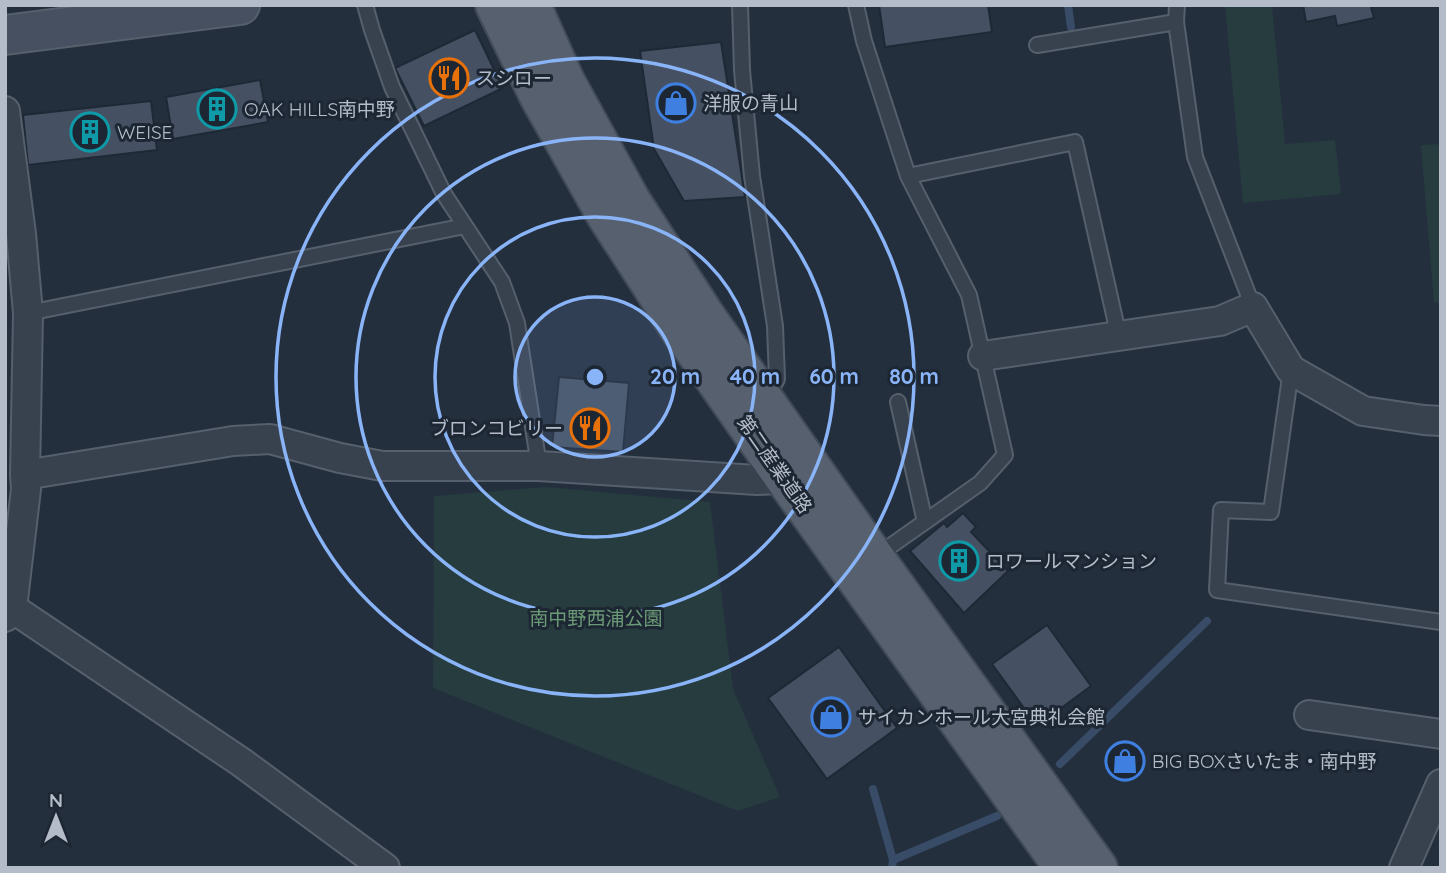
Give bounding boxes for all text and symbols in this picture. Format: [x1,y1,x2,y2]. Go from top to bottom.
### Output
restaurant icon: スシロー [428,57,470,99]
place label: スシロー [476,66,552,90]
shop icon: 洋服の青山 [655,82,697,124]
building icon: OAK HILLS南中野 [196,88,238,130]
place label: 洋服の青山 [703,91,798,115]
place label: OAK HILLS南中野 [244,97,395,121]
building icon: WEISE [69,111,111,153]
place label: WEISE [117,120,172,144]
text: 20 m [650,363,700,389]
text: 40 m [730,363,780,389]
text: 60 m [809,363,859,389]
text: 80 m [889,363,939,389]
centre of rings [583,365,607,389]
restaurant icon: ブロンコビリー [569,407,611,449]
street label: 第二産業道路 [732,410,818,518]
place label: ブロンコビリー [430,416,563,440]
building icon: ロワールマンション [938,540,980,582]
place label: ロワールマンション [986,549,1157,573]
park label: 南中野西浦公園 [529,606,663,630]
shop icon: サイカンホール大宮典礼会館 [810,696,852,738]
place label: サイカンホール大宮典礼会館 [858,705,1105,729]
shop icon: BIG BOXさいたま・南中野 [1104,740,1146,782]
place label: BIG BOXさいたま・南中野 [1152,749,1377,773]
north arrow [21,782,91,852]
text: N [49,788,63,812]

